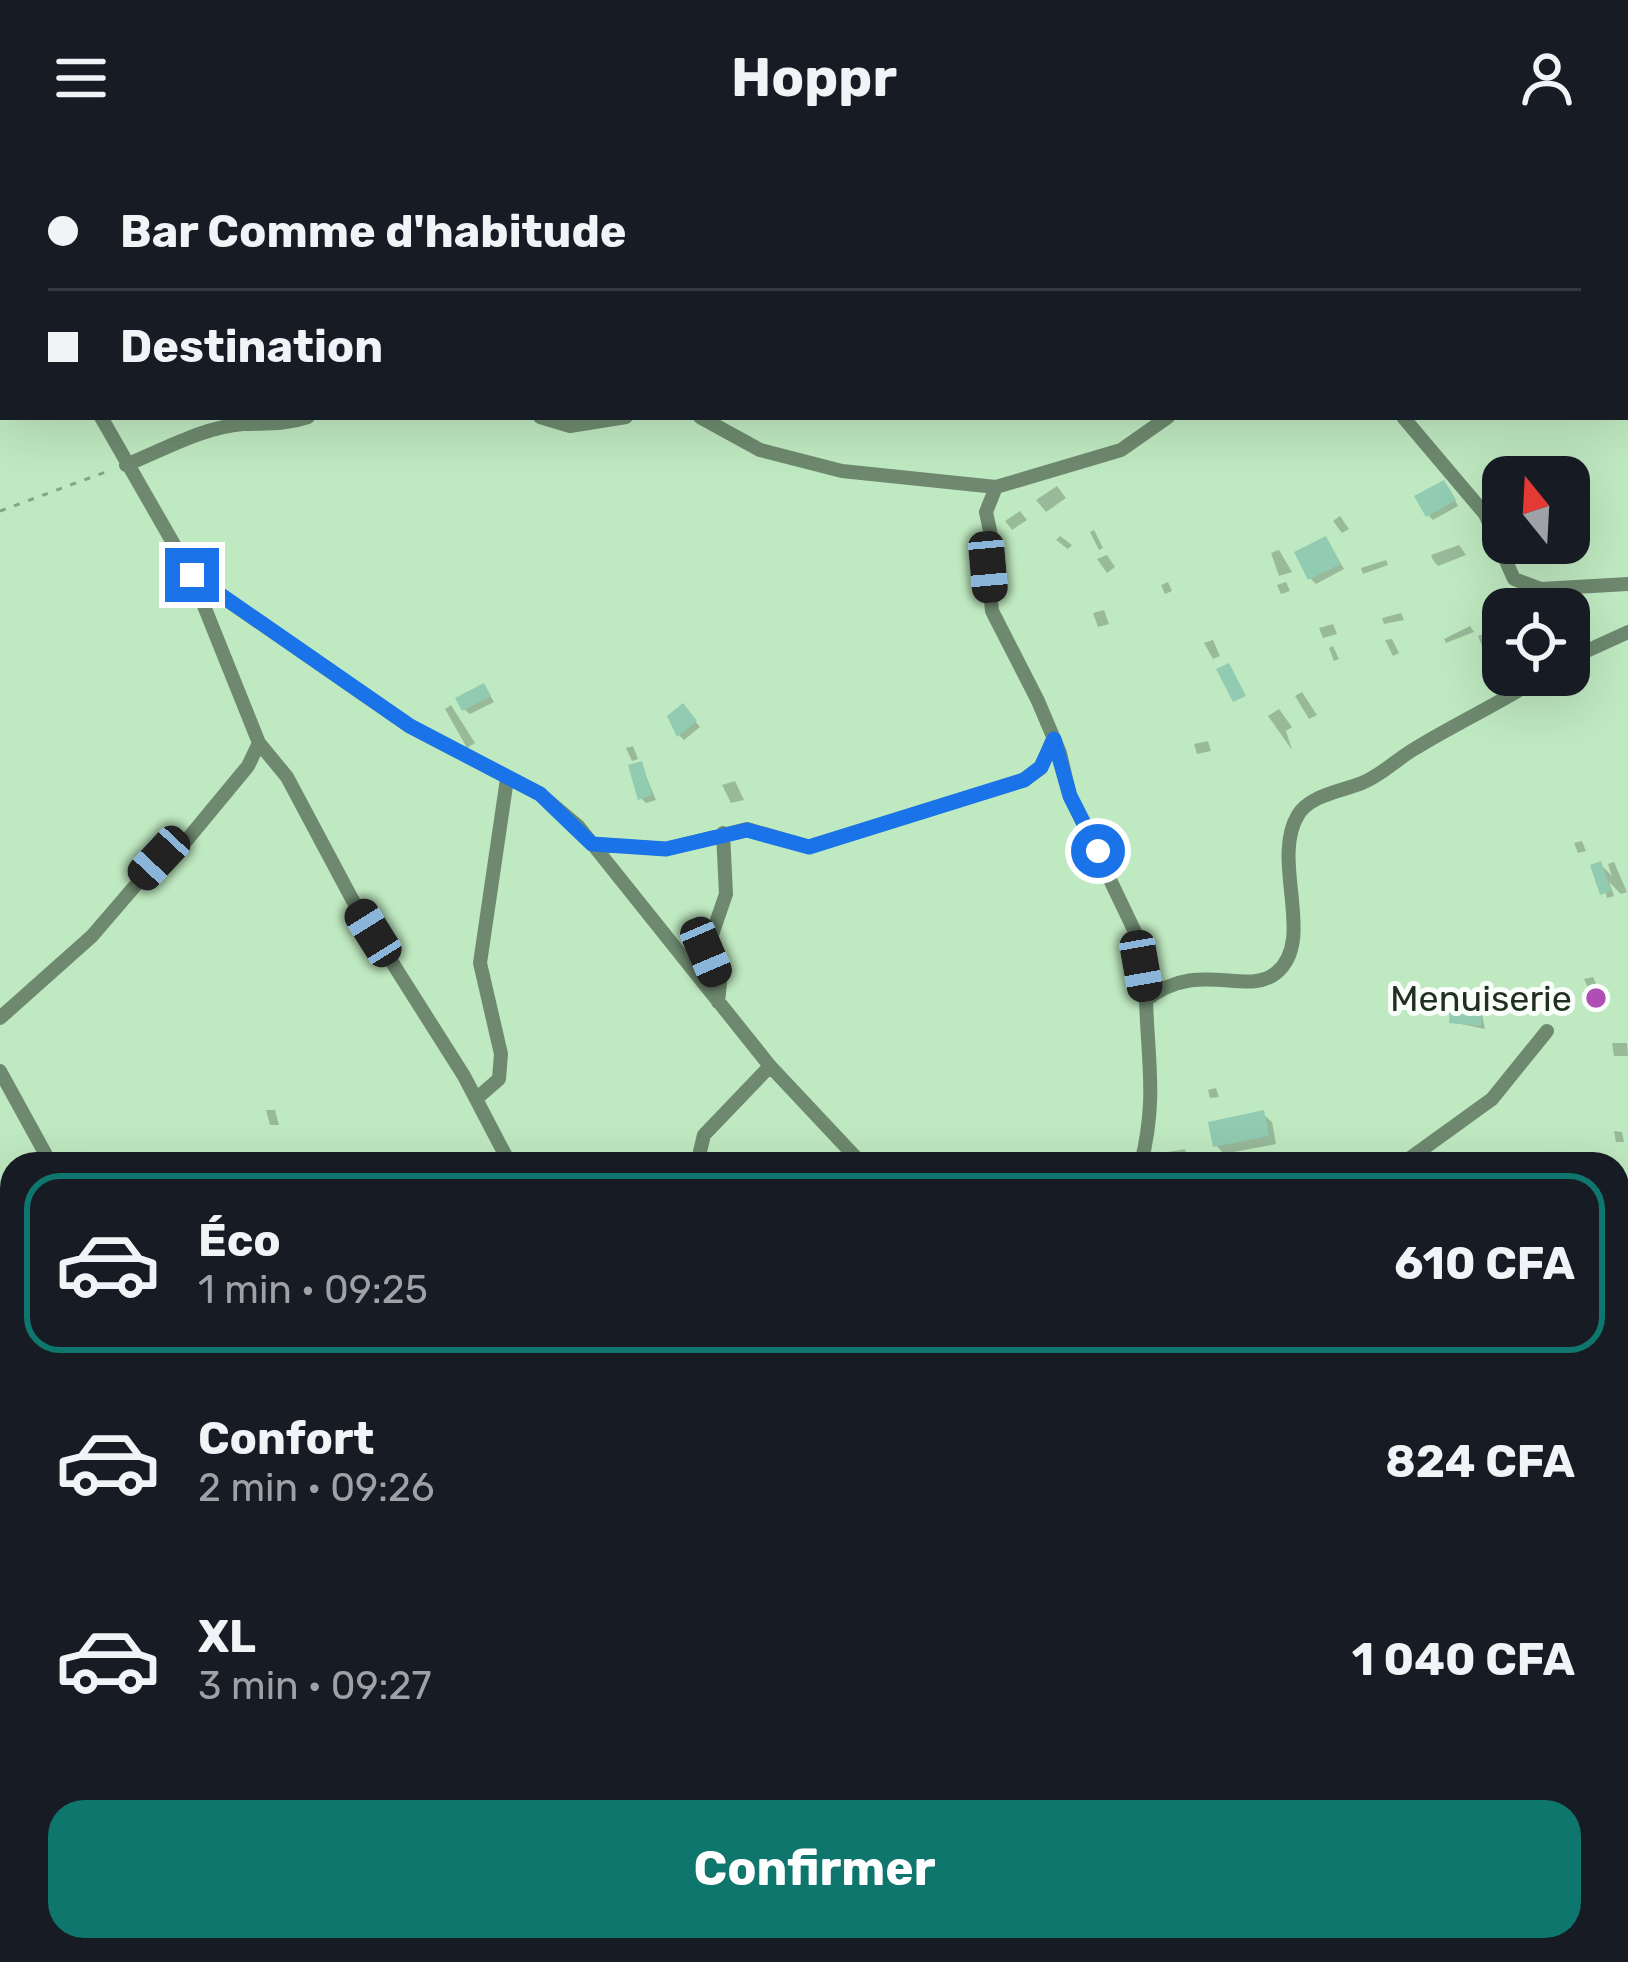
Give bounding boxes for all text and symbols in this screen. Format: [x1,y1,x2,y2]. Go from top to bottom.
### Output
icon: menu [48,45,114,111]
icon: person [1514,45,1580,111]
text: Hoppr [731,46,897,110]
text: Bar Comme d'habitude [120,205,627,258]
text: Destination [120,320,383,373]
north arrow [1482,456,1590,564]
map controls [1482,456,1590,696]
car [967,530,1009,604]
route end [165,548,219,602]
button: locate [1482,588,1590,696]
car [121,819,197,897]
route start [1071,824,1125,878]
car [339,893,407,973]
car [675,912,737,992]
car [1117,927,1165,1005]
place label: Menuiserie [1390,977,1572,1020]
marker: Menuiserie [1583,985,1609,1011]
icon: car [54,1209,162,1317]
text: Éco [198,1214,281,1267]
text: 610 CFA [1394,1237,1575,1290]
text: 1 min · 09:25 [198,1267,428,1313]
icon: car [54,1407,162,1515]
text: Confort [198,1412,374,1465]
text: 824 CFA [1385,1435,1575,1488]
text: 2 min · 09:26 [198,1465,434,1511]
icon: car [54,1605,162,1713]
text: XL [198,1610,256,1663]
text: 1 040 CFA [1352,1633,1575,1686]
text: 3 min · 09:27 [198,1663,432,1709]
button: Confirmer [48,1800,1581,1938]

